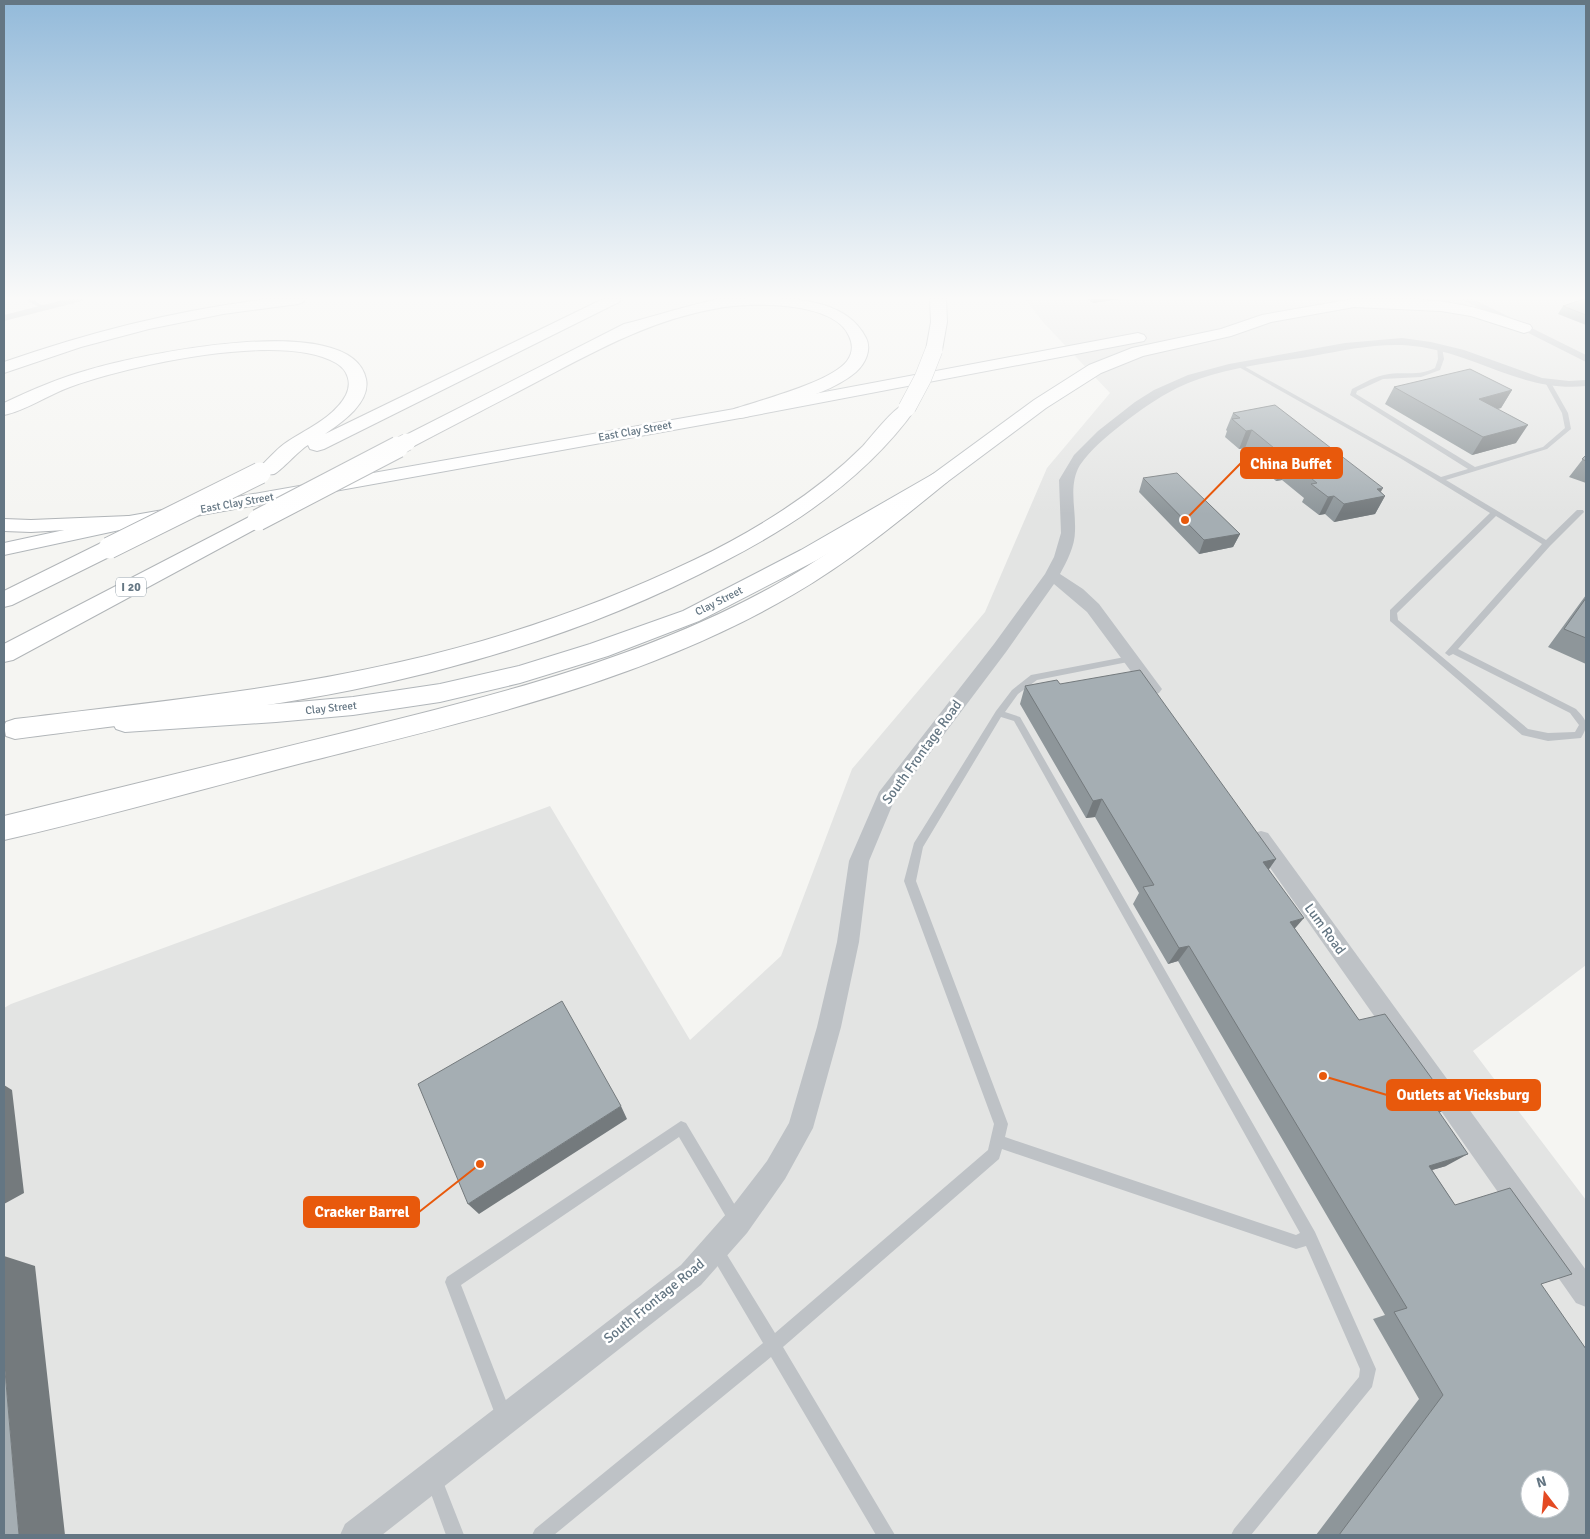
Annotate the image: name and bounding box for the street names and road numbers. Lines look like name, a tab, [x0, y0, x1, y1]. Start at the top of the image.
street label: East Clay Street	[597, 418, 673, 444]
street label: East Clay Street	[199, 490, 275, 516]
road number: I 20	[116, 578, 146, 596]
street label: Clay Street	[693, 583, 745, 618]
street label: South Frontage Road	[879, 697, 965, 807]
street label: Clay Street	[305, 699, 357, 717]
street label: Lum Road	[1301, 900, 1349, 958]
street label: South Frontage Road	[600, 1255, 708, 1347]

